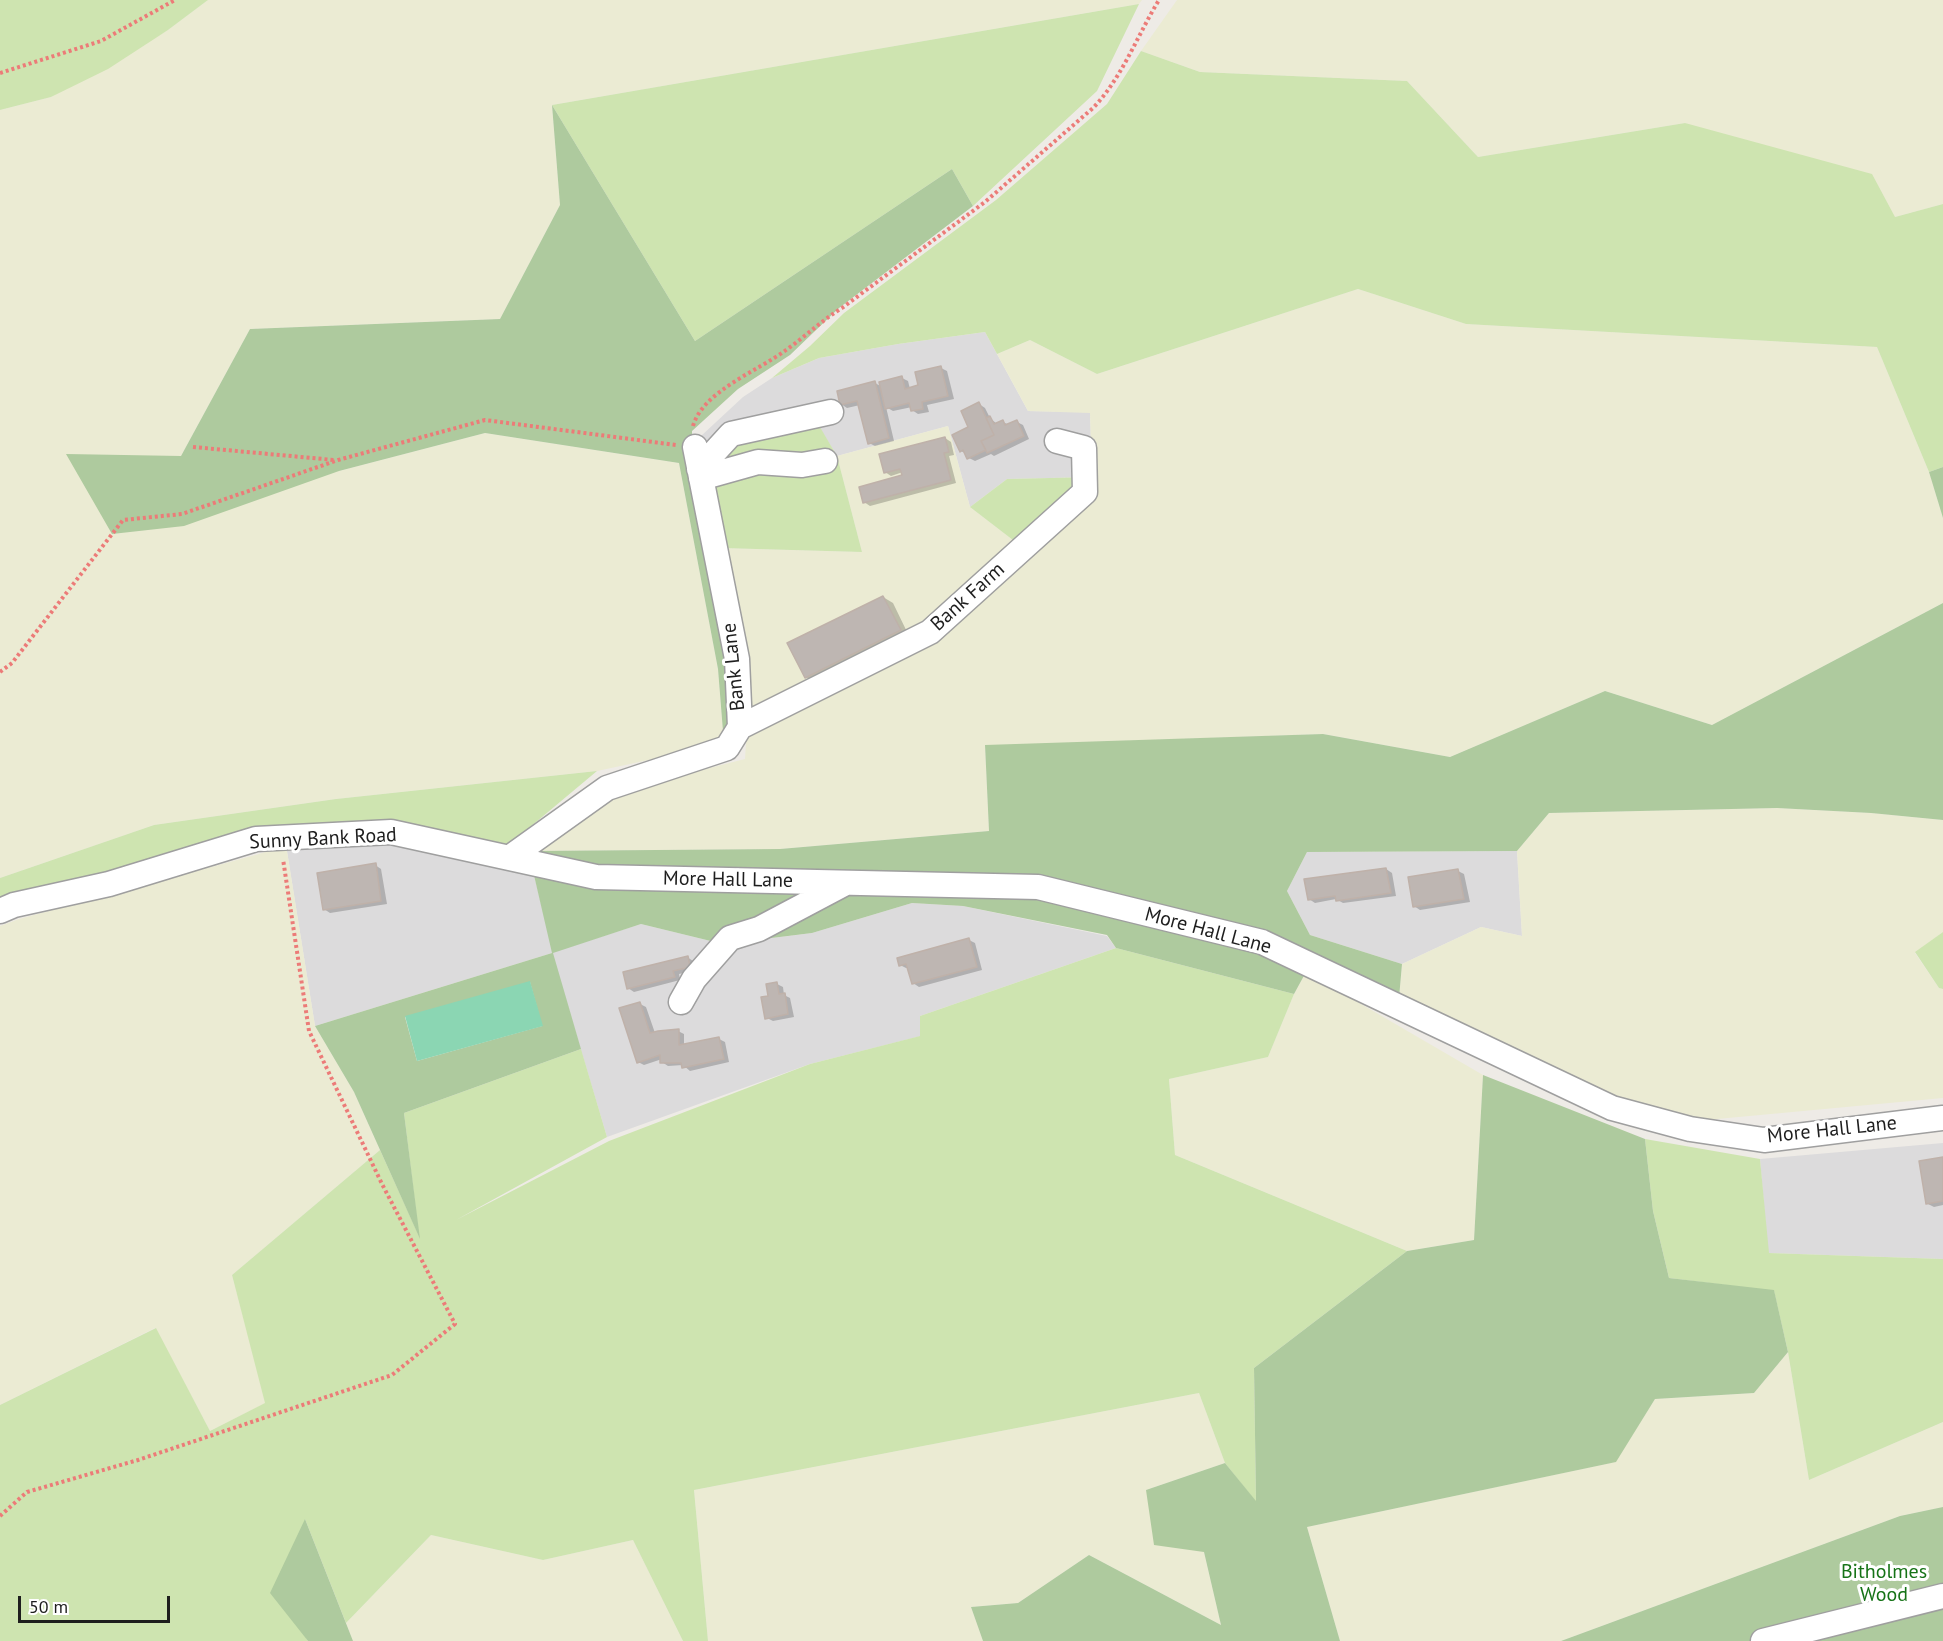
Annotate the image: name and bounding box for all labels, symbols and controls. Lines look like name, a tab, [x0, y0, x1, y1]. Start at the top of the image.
street label: Bank Farm	[926, 558, 1010, 636]
street label: Bank Lane	[717, 622, 751, 712]
street label: Sunny Bank Road	[249, 823, 397, 855]
street label: More Hall Lane	[663, 867, 793, 893]
street label: More Hall Lane	[1142, 903, 1274, 959]
street label: More Hall Lane	[1766, 1111, 1898, 1149]
park label: Bitholmes Wood	[1841, 1560, 1927, 1607]
scale bar	[21, 1584, 172, 1622]
text: 50 m	[29, 1595, 68, 1618]

